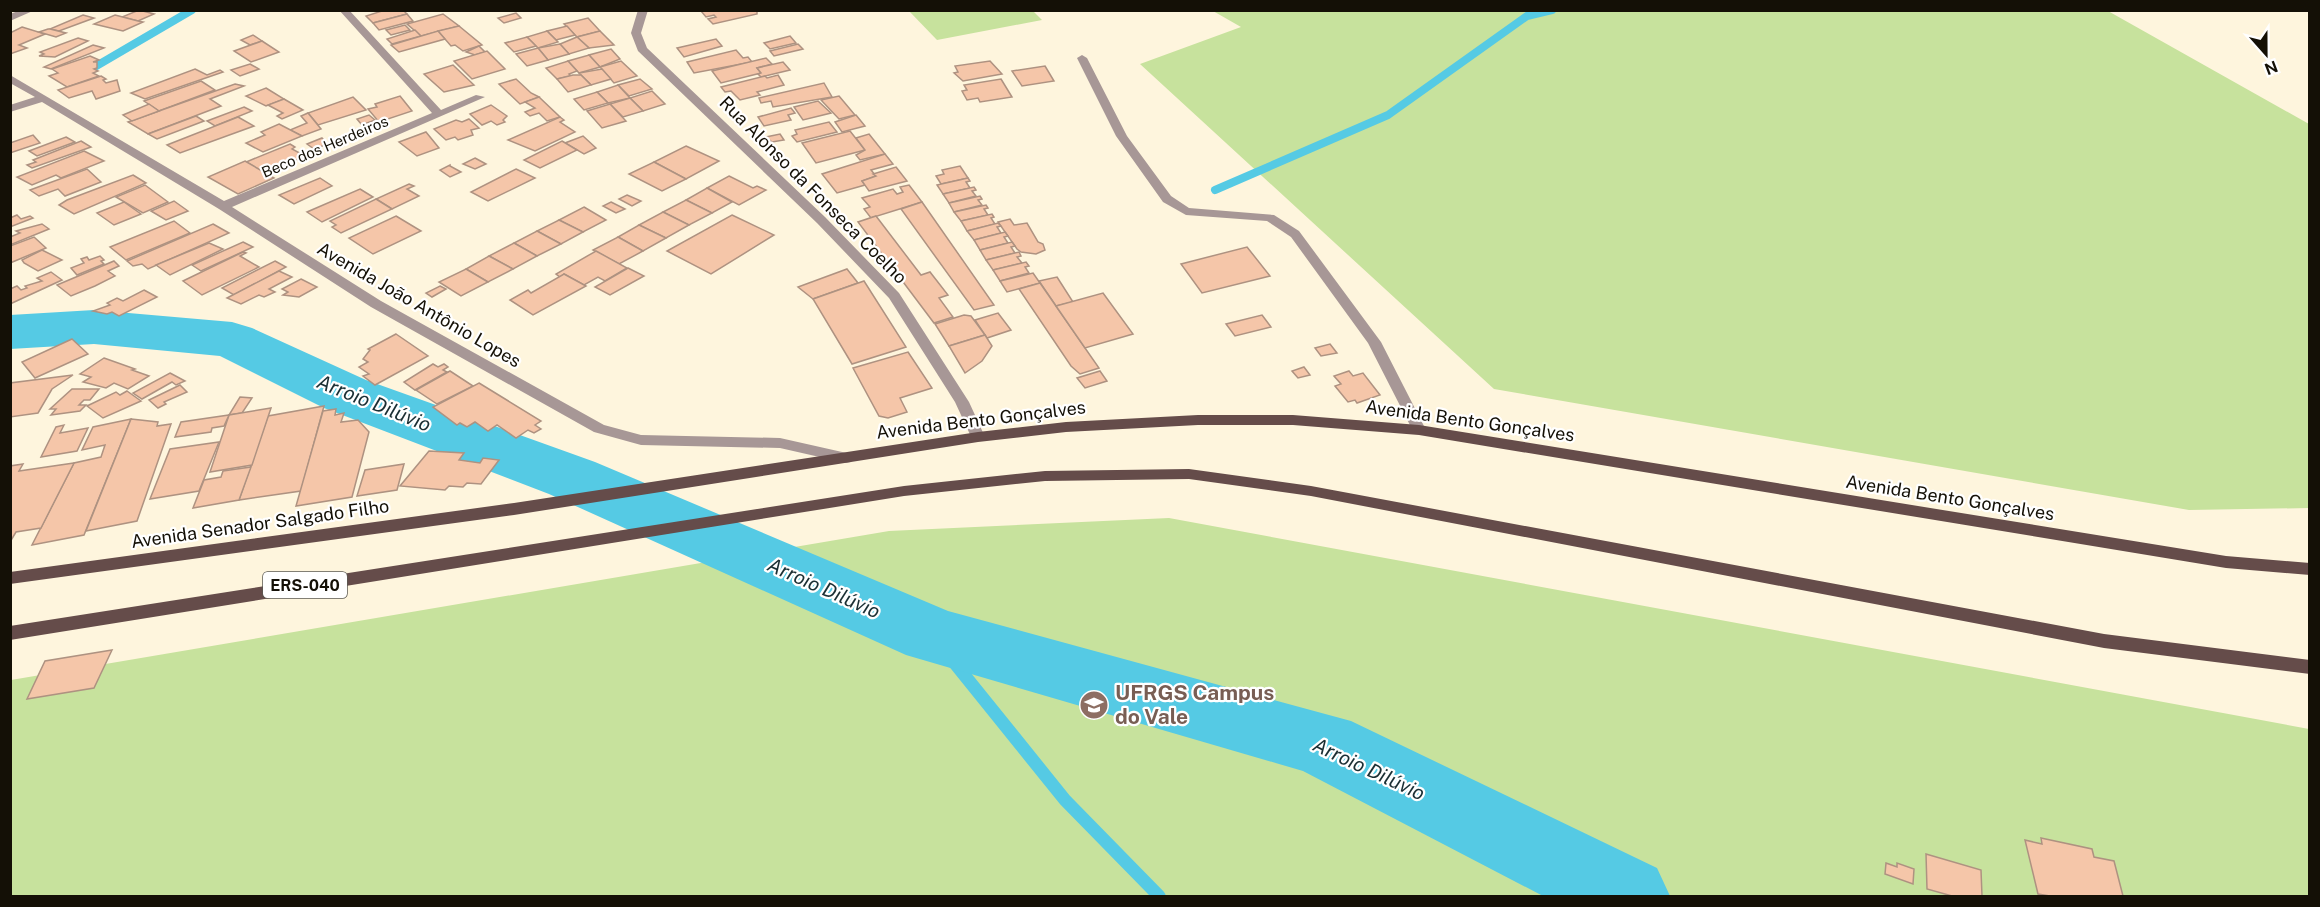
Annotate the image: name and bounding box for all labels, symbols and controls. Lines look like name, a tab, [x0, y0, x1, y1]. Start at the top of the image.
north arrow	[2236, 24, 2296, 84]
text: N	[2262, 56, 2280, 79]
street label: Rua Alonso da Fonseca Coelho	[715, 92, 911, 288]
street label: Beco dos Herdeiros	[259, 112, 391, 181]
street label: Avenida João Antônio Lopes	[314, 238, 525, 371]
water label: Arroio Dilúvio	[314, 369, 435, 437]
street label: Avenida Bento Gonçalves	[1364, 395, 1576, 446]
street label: Avenida Bento Gonçalves	[875, 396, 1087, 443]
street label: Avenida Bento Gonçalves	[1844, 471, 2056, 524]
street label: Avenida Senador Salgado Filho	[130, 495, 390, 552]
water label: Arroio Dilúvio	[764, 553, 884, 624]
road number: ERS-040	[263, 572, 347, 598]
place label: UFRGS Campus do Vale	[1115, 680, 1274, 729]
school or university icon: UFRGS Campus do Vale	[1078, 689, 1110, 721]
water label: Arroio Dilúvio	[1309, 733, 1429, 805]

